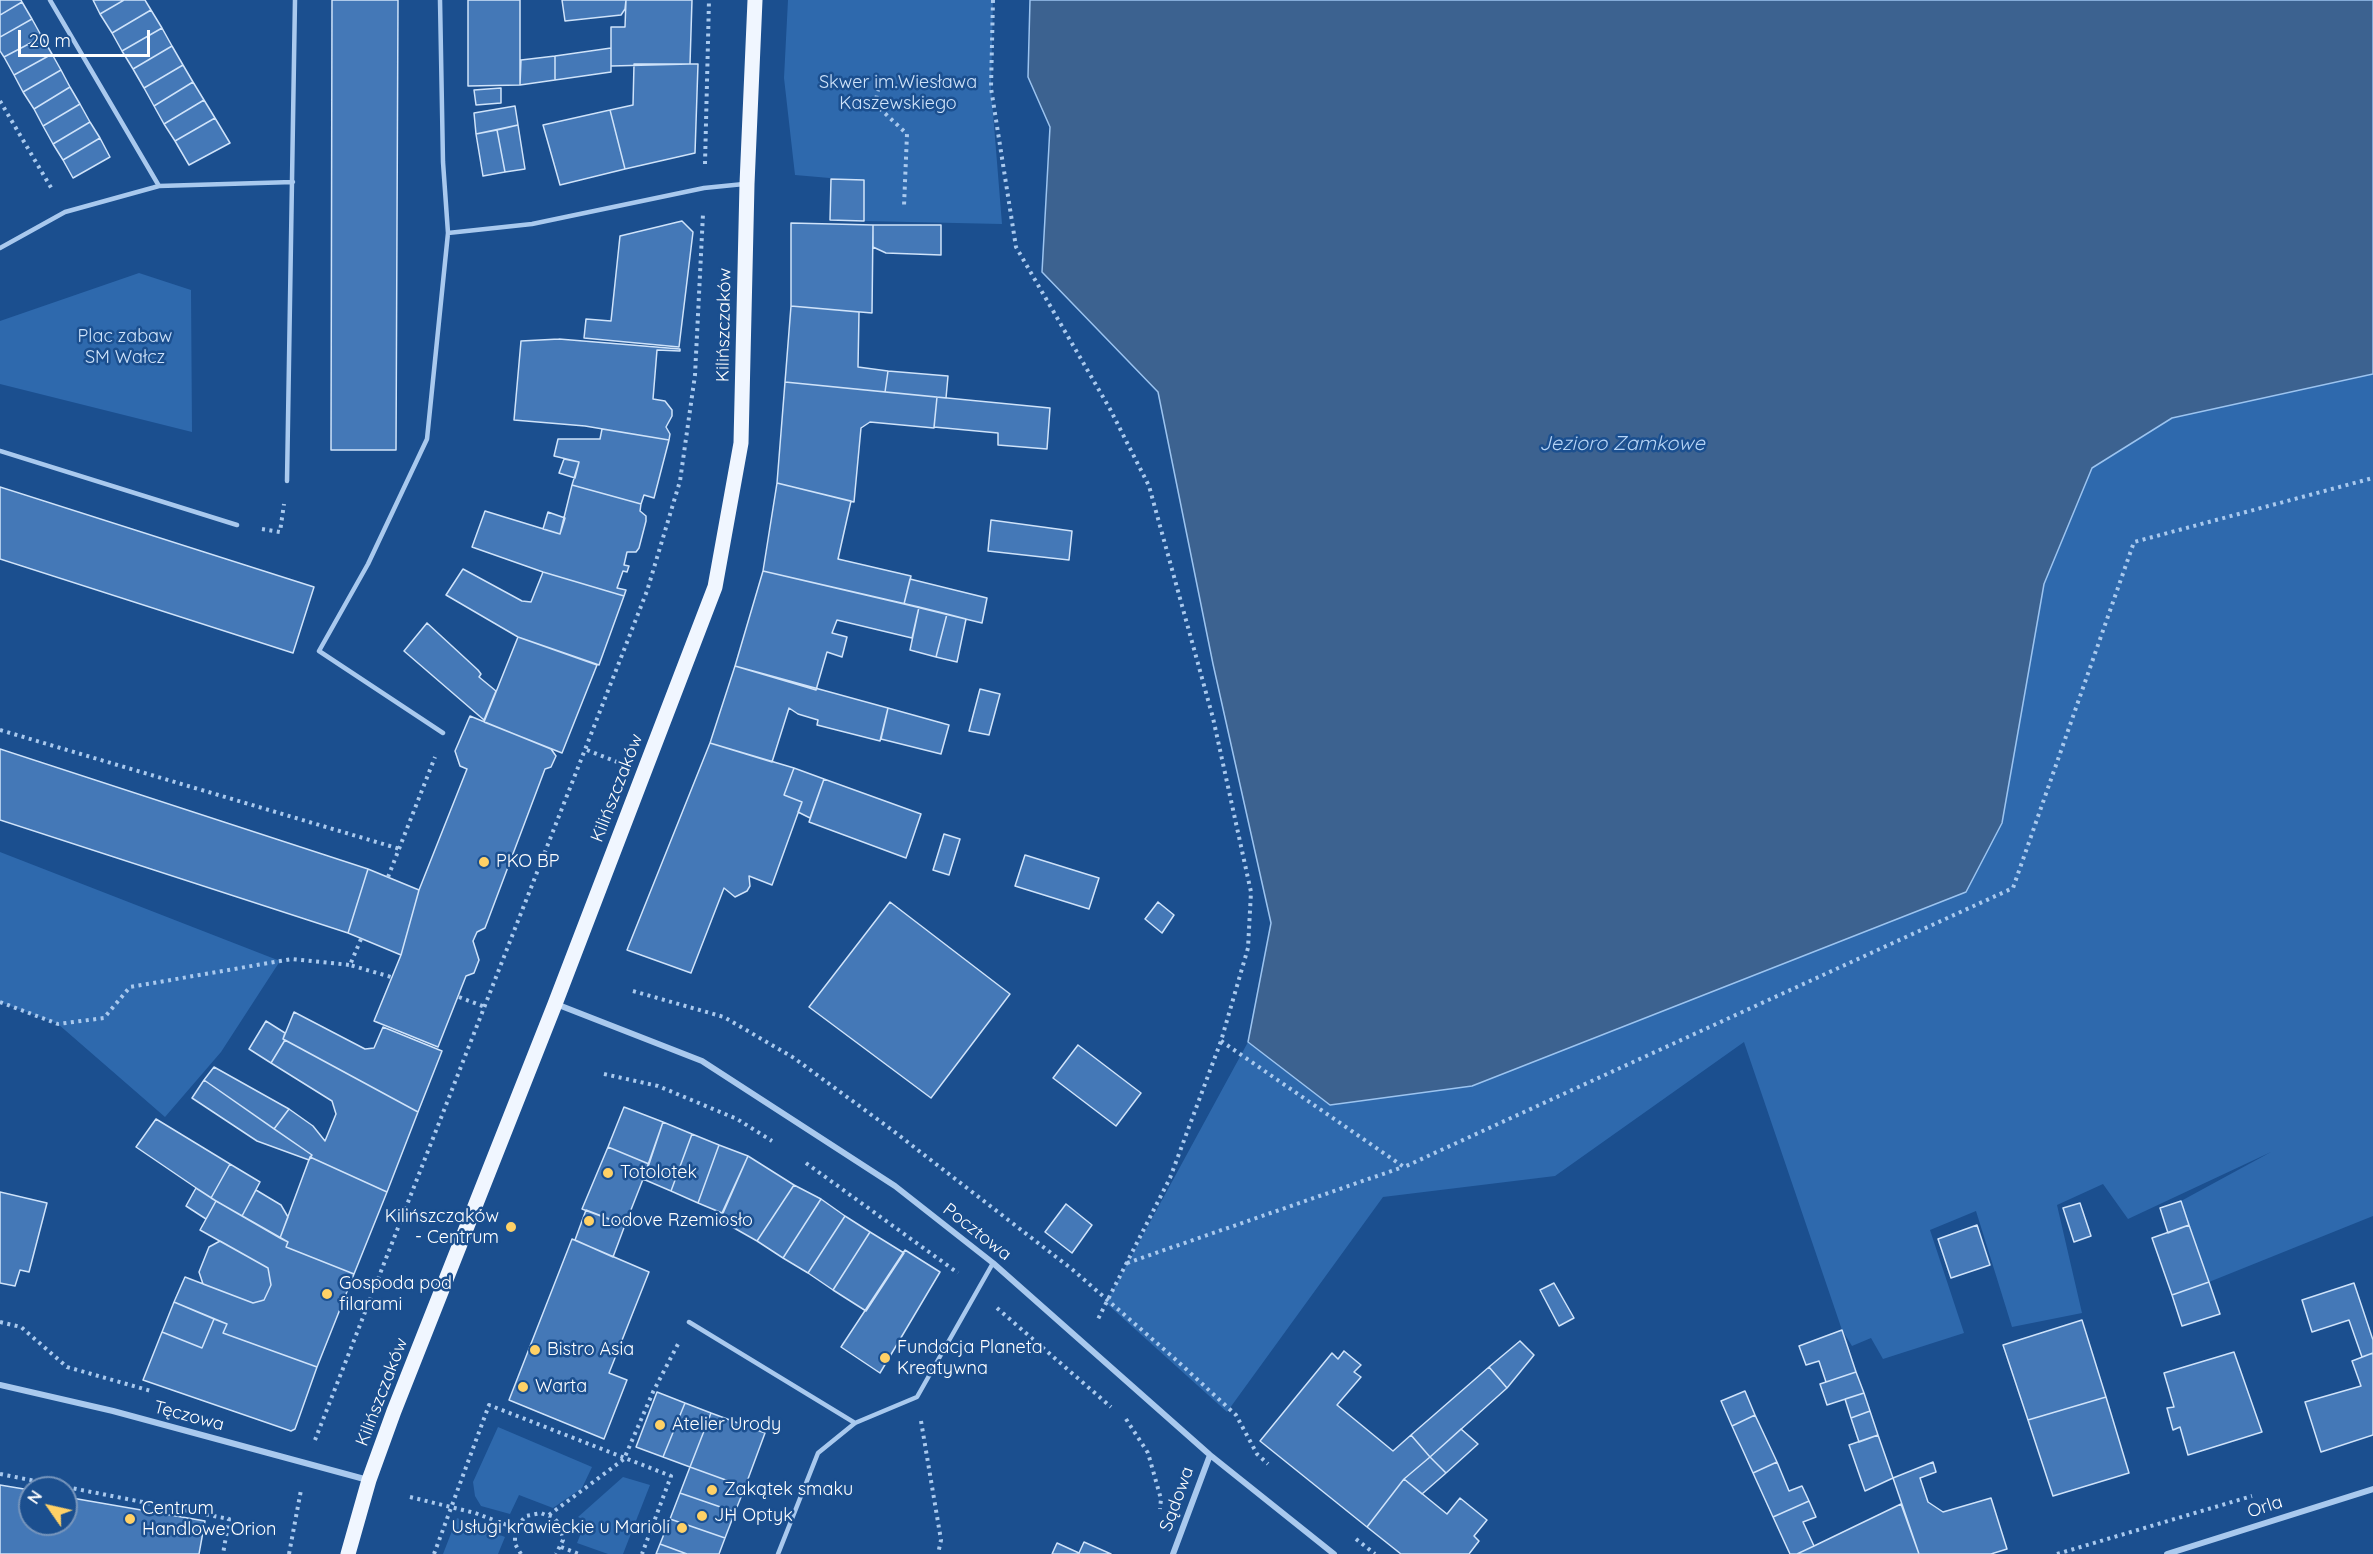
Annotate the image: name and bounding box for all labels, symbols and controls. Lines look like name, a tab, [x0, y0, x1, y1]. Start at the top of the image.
scale bar	[21, 18, 153, 56]
text: 20 m	[29, 29, 71, 52]
park label: Skwer im.Wiesława Kaszewskiego	[819, 72, 977, 115]
street label: Kilińszczaków	[712, 268, 736, 382]
park label: Plac zabaw SM Wałcz	[78, 326, 172, 368]
water label: Jezioro Zamkowe	[1539, 432, 1705, 456]
street label: Kilińszczaków	[586, 731, 648, 845]
place label: PKO BP	[496, 851, 559, 873]
marker: PKO BP	[477, 855, 491, 869]
place label: Totolotek	[620, 1162, 697, 1184]
marker: Totolotek	[601, 1166, 615, 1180]
street label: Pocztowa	[939, 1199, 1015, 1265]
place label: Kilińszczaków - Centrum	[385, 1206, 499, 1248]
place label: Lodove Rzemiosło	[601, 1210, 753, 1232]
marker: Lodove Rzemiosło	[582, 1214, 596, 1228]
marker: Kilińszczaków - Centrum	[504, 1220, 518, 1234]
place label: Gospoda pod filarami	[339, 1273, 452, 1316]
marker: Gospoda pod filarami	[320, 1287, 334, 1301]
street label: Kilińszczaków	[351, 1335, 413, 1449]
place label: Fundacja Planeta Kreatywna	[897, 1337, 1043, 1380]
place label: Bistro Asia	[547, 1339, 634, 1361]
marker: Bistro Asia	[528, 1343, 542, 1357]
marker: Fundacja Planeta Kreatywna	[878, 1351, 892, 1365]
place label: Warta	[535, 1376, 587, 1398]
marker: Warta	[516, 1380, 530, 1394]
street label: Tęczowa	[151, 1396, 227, 1436]
place label: Atelier Urody	[672, 1414, 781, 1436]
marker: Atelier Urody	[653, 1418, 667, 1432]
street label: Sądowa	[1155, 1464, 1199, 1534]
north arrow	[18, 1476, 78, 1536]
place label: Zakątek smaku	[724, 1479, 853, 1501]
marker: Zakątek smaku	[705, 1483, 719, 1497]
text: N	[23, 1487, 46, 1508]
street label: Orla	[2245, 1491, 2285, 1523]
place label: Centrum Handlowe Orion	[142, 1498, 276, 1540]
place label: JH Optyk	[714, 1505, 793, 1527]
marker: JH Optyk	[695, 1509, 709, 1523]
marker: Centrum Handlowe Orion	[123, 1512, 137, 1526]
place label: Usługi krawieckie u Marioli	[451, 1517, 670, 1539]
marker: Usługi krawieckie u Marioli	[675, 1521, 689, 1535]

